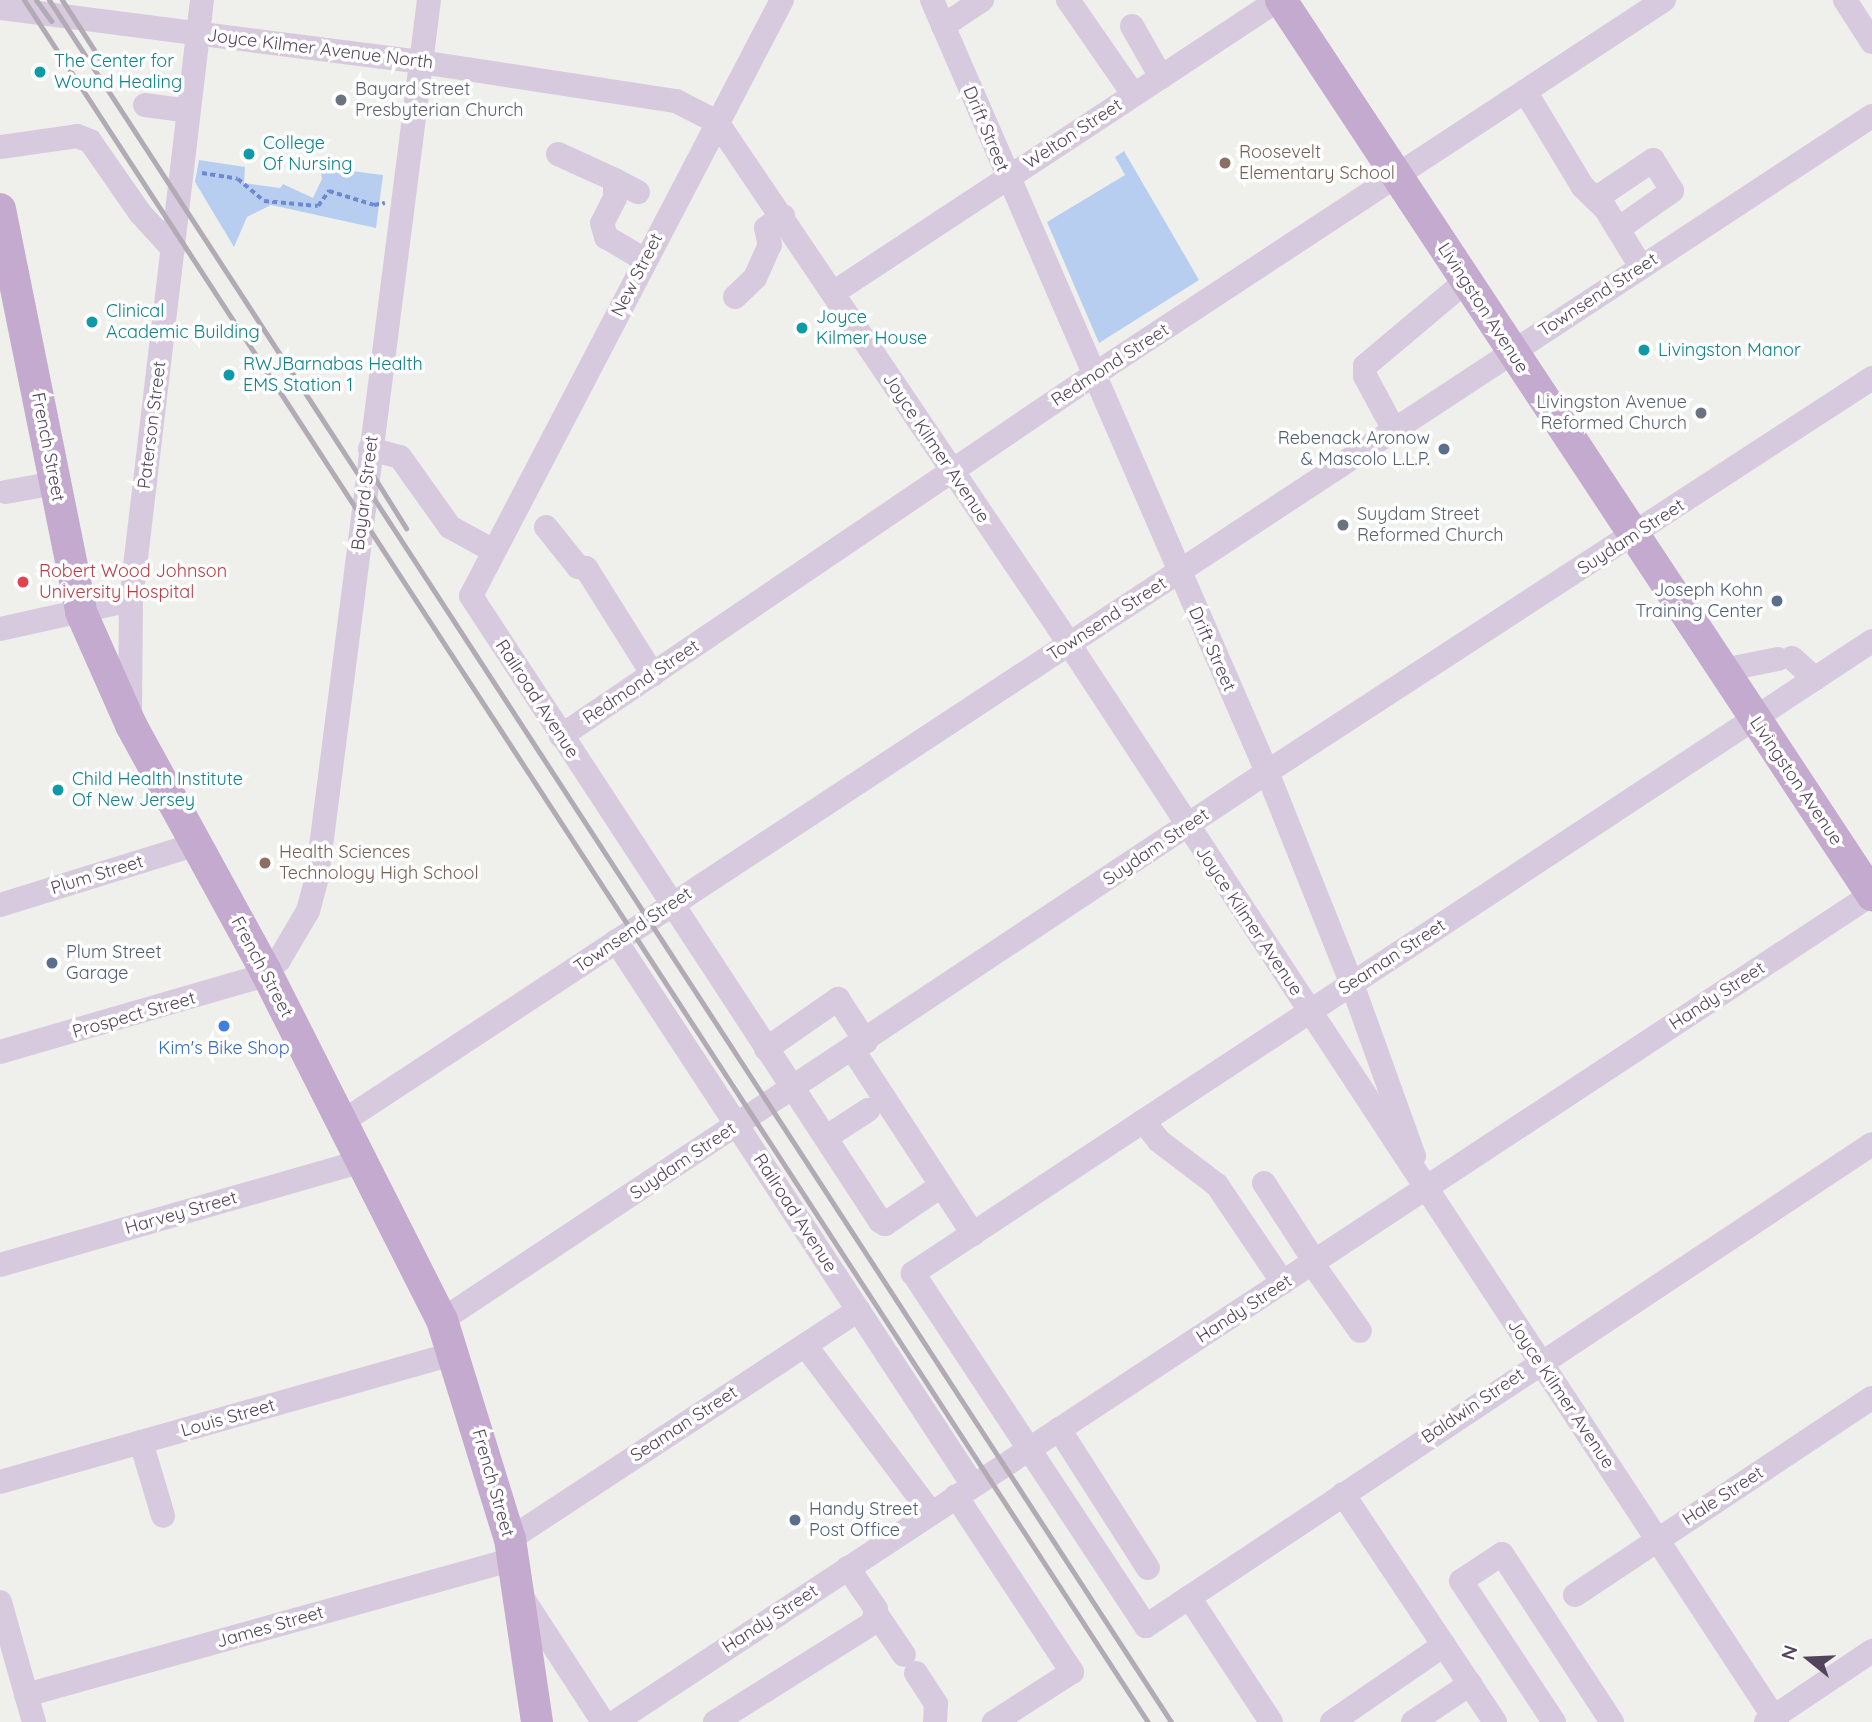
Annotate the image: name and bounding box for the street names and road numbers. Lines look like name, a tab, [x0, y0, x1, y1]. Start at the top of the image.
street label: Joyce Kilmer Avenue North	[206, 24, 434, 74]
street label: Drift Street	[958, 83, 1014, 175]
street label: Welton Street	[1020, 94, 1126, 174]
street label: New Street	[607, 230, 667, 320]
street label: Livingston Avenue	[1433, 239, 1533, 377]
street label: Townsend Street	[1534, 248, 1662, 342]
street label: Redmond Street	[1047, 319, 1173, 411]
street label: Paterson Street	[133, 360, 171, 490]
street label: Joyce Kilmer Avenue	[878, 369, 994, 527]
street label: French Street	[27, 391, 69, 503]
street label: Bayard Street	[347, 434, 383, 552]
street label: Suydam Street	[1574, 494, 1688, 580]
street label: Townsend Street	[1043, 572, 1171, 666]
street label: Drift Street	[1184, 603, 1240, 695]
street label: Redmond Street	[579, 635, 703, 729]
street label: Railroad Avenue	[491, 636, 583, 762]
street label: Livingston Avenue	[1745, 713, 1847, 849]
street label: Suydam Street	[1099, 804, 1213, 890]
street label: Joyce Kilmer Avenue	[1191, 842, 1307, 1000]
street label: Plum Street	[48, 851, 146, 899]
street label: Townsend Street	[570, 883, 696, 977]
street label: French Street	[226, 913, 298, 1021]
street label: Seaman Street	[1334, 914, 1450, 1000]
street label: Handy Street	[1665, 957, 1769, 1035]
street label: Prospect Street	[70, 987, 198, 1043]
street label: Suydam Street	[626, 1118, 740, 1204]
street label: Railroad Avenue	[749, 1150, 841, 1276]
street label: Harvey Street	[122, 1187, 240, 1239]
street label: Handy Street	[1192, 1270, 1296, 1348]
street label: Joyce Kilmer Avenue	[1503, 1315, 1619, 1473]
street label: Baldwin Street	[1417, 1364, 1529, 1448]
street label: Seaman Street	[626, 1381, 742, 1467]
street label: Louis Street	[178, 1394, 278, 1442]
street label: French Street	[467, 1427, 519, 1539]
street label: Hale Street	[1678, 1462, 1768, 1530]
street label: Handy Street	[718, 1580, 822, 1658]
street label: James Street	[214, 1601, 326, 1653]

